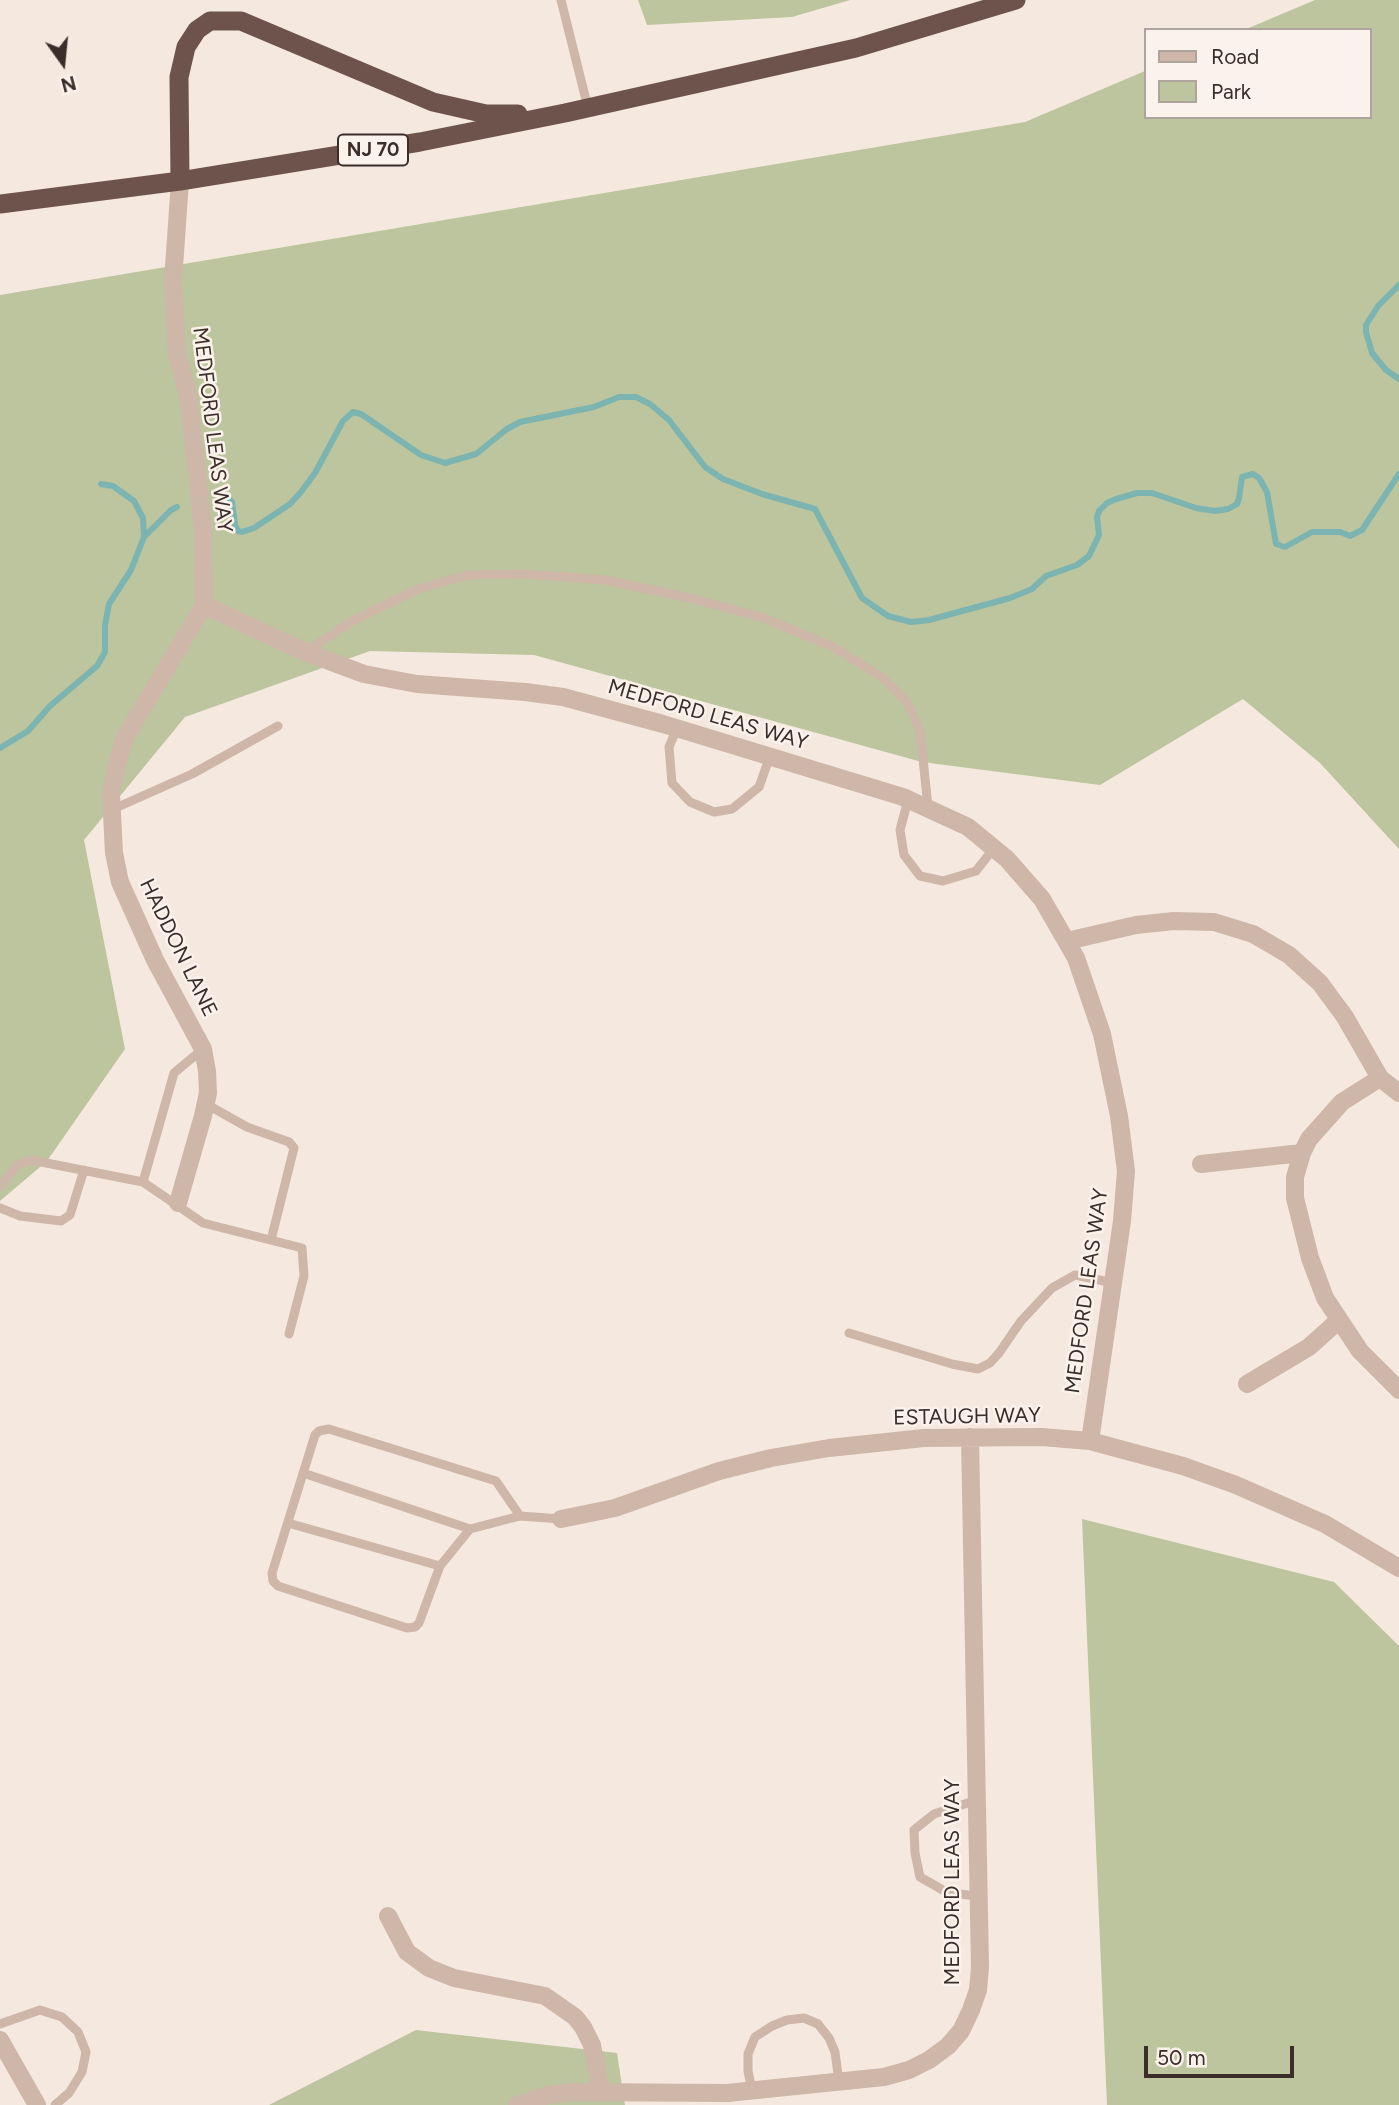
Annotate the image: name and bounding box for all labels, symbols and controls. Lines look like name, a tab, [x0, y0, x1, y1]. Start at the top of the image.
north arrow	[28, 28, 98, 98]
legend	[1144, 28, 1371, 119]
text: Road	[1211, 44, 1259, 69]
text: N	[58, 71, 79, 97]
text: Park	[1211, 79, 1251, 104]
road number: NJ 70	[338, 134, 408, 166]
street label: MEDFORD LEAS WAY	[187, 326, 237, 534]
street label: MEDFORD LEAS WAY	[605, 674, 811, 756]
street label: HADDON LANE	[134, 875, 222, 1021]
street label: MEDFORD LEAS WAY	[1060, 1187, 1114, 1395]
street label: ESTAUGH WAY	[893, 1403, 1041, 1431]
street label: MEDFORD LEAS WAY	[940, 1779, 966, 1985]
scale bar	[1147, 2032, 1298, 2076]
text: 50 m	[1157, 2045, 1206, 2070]

